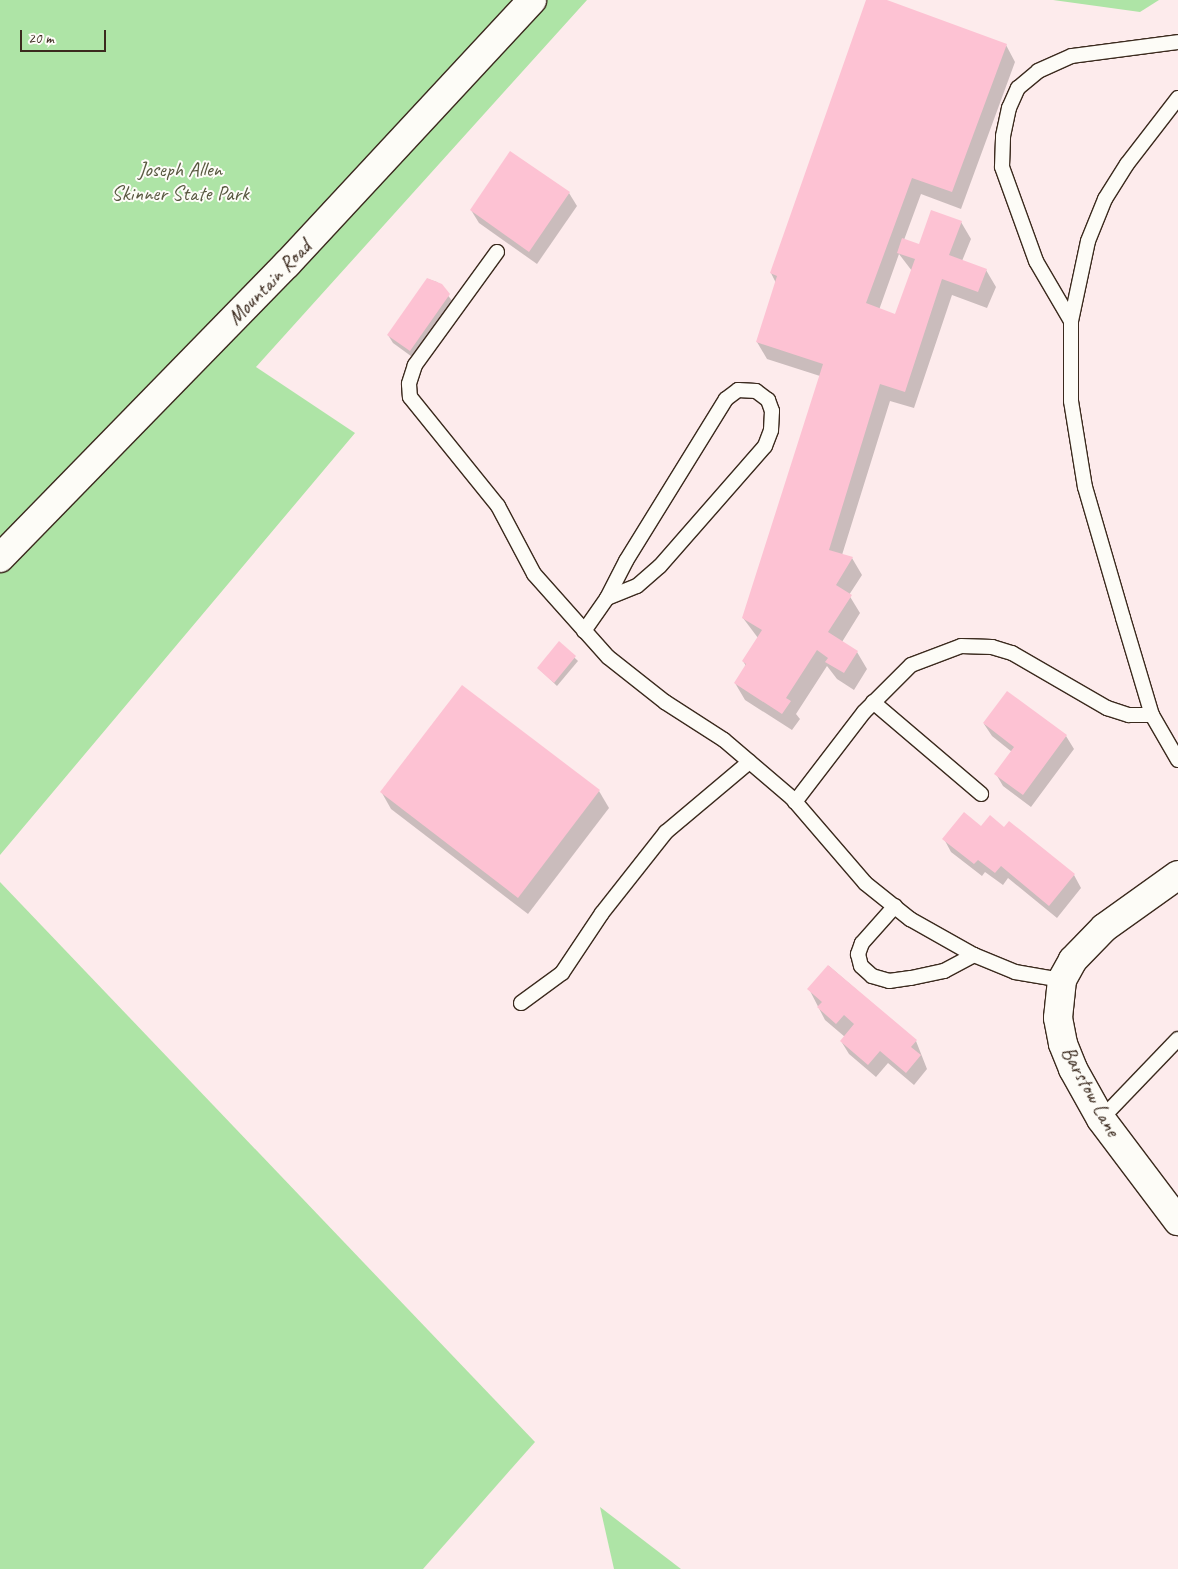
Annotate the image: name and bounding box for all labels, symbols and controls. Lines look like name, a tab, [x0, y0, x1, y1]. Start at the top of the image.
scale bar	[22, 20, 109, 52]
text: 20 m	[28, 29, 54, 48]
park label: Joseph Allen Skinner State Park	[110, 156, 250, 206]
street label: Mountain Road	[222, 234, 316, 330]
street label: Barstow Lane	[1056, 1041, 1126, 1141]

